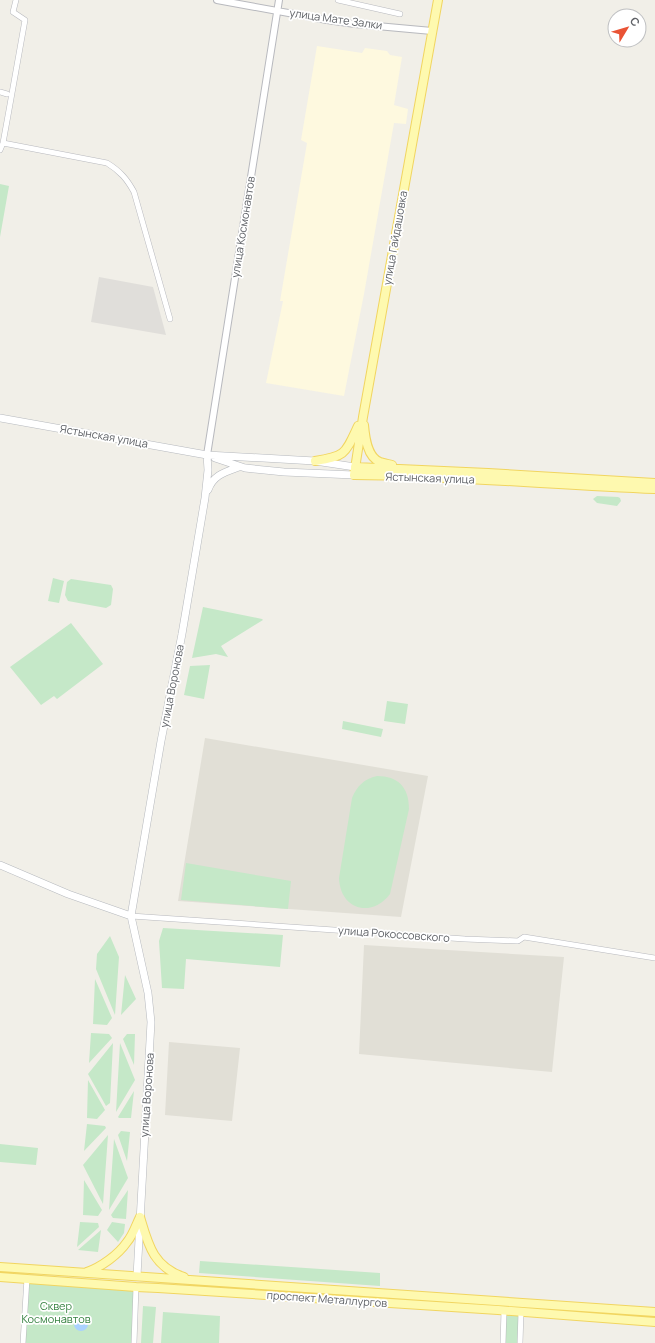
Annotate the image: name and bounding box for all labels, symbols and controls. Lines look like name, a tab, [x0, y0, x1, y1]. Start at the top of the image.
street label: улица Мате Залки	[289, 5, 383, 32]
north arrow	[607, 8, 647, 48]
text: С	[627, 14, 644, 29]
street label: улица Космонавтов	[227, 175, 258, 279]
street label: улица Гайдашовка	[379, 189, 410, 286]
street label: Ястынская улица	[59, 420, 149, 451]
street label: Ястынская улица	[385, 468, 475, 487]
street label: улица Воронова	[156, 643, 187, 729]
street label: улица Рокоссовского	[338, 922, 451, 945]
street label: улица Воронова	[136, 1052, 157, 1138]
street label: проспект Металлургов	[266, 1287, 388, 1310]
park label: Сквер Космонавтов	[21, 1298, 91, 1326]

